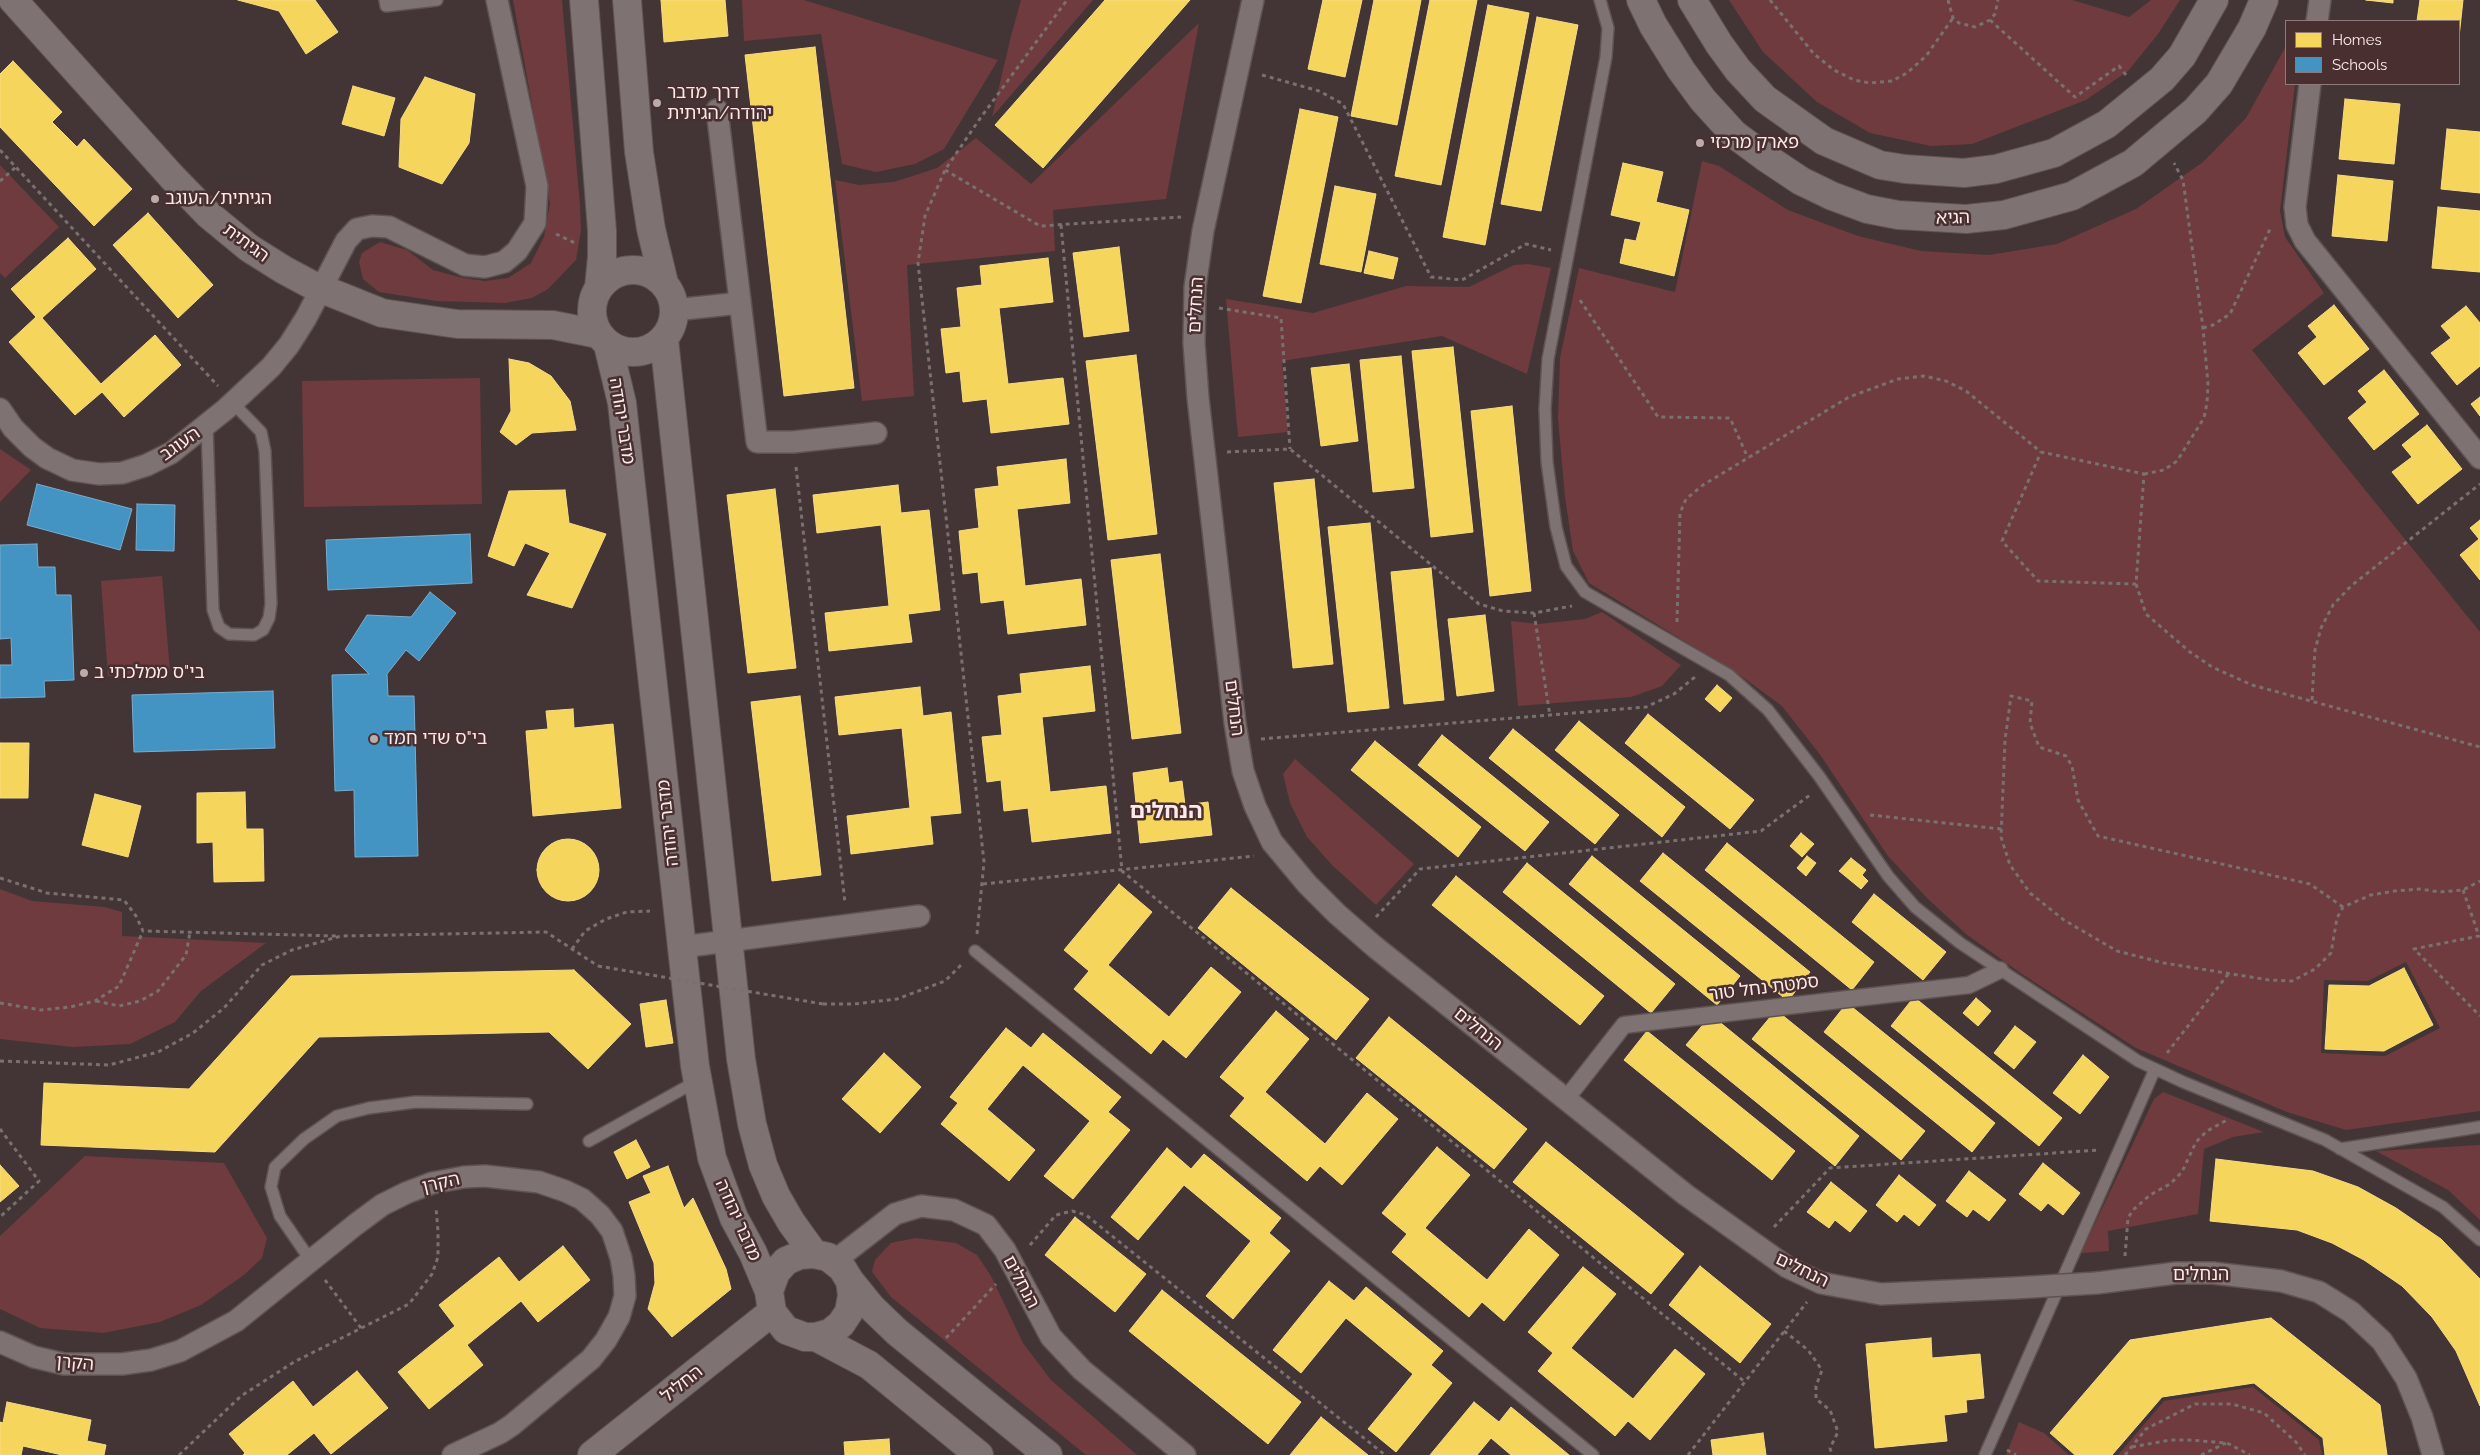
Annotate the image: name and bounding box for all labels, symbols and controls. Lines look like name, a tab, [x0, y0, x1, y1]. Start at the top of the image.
legend	[2285, 20, 2460, 85]
text: Homes	[2332, 31, 2382, 49]
text: Schools	[2332, 56, 2387, 74]
place label: דרך מדבר יהודה/הגיתית	[667, 82, 772, 125]
marker: דרך מדבר יהודה/הגיתית	[651, 97, 663, 109]
place label: פארק מרכזי	[1710, 132, 1799, 154]
marker: פארק מרכזי	[1694, 137, 1706, 149]
place label: הגיתית/העוגב	[165, 188, 272, 210]
marker: הגיתית/העוגב	[149, 193, 161, 205]
street label: הגיא	[1936, 207, 1970, 229]
street label: הגיתית	[219, 219, 273, 267]
street label: הנחלים	[1184, 276, 1208, 334]
street label: מדבר יהודה	[605, 376, 639, 466]
street label: העוגב	[156, 422, 204, 466]
place label: בי"ס ממלכתי ב	[94, 662, 205, 684]
marker: בי"ס ממלכתי ב	[78, 667, 90, 679]
street label: הנחלים	[1220, 679, 1248, 737]
place label: בי"ס שדי חמד	[384, 728, 487, 750]
marker: בי"ס שדי חמד	[368, 733, 380, 745]
street label: מדבר יהודה	[653, 779, 683, 867]
district label: הנחלים	[1130, 798, 1202, 824]
street label: סמטת נחל טור	[1708, 971, 1820, 1005]
street label: הנחלים	[1449, 1003, 1507, 1055]
street label: הקרן	[420, 1168, 462, 1198]
street label: מדבר יהודה	[710, 1176, 766, 1264]
street label: הנחלים	[1772, 1248, 1832, 1292]
street label: הנחלים	[998, 1252, 1044, 1312]
street label: הנחלים	[2173, 1264, 2229, 1286]
street label: הקרן	[55, 1351, 95, 1375]
street label: החליל	[657, 1361, 707, 1407]

